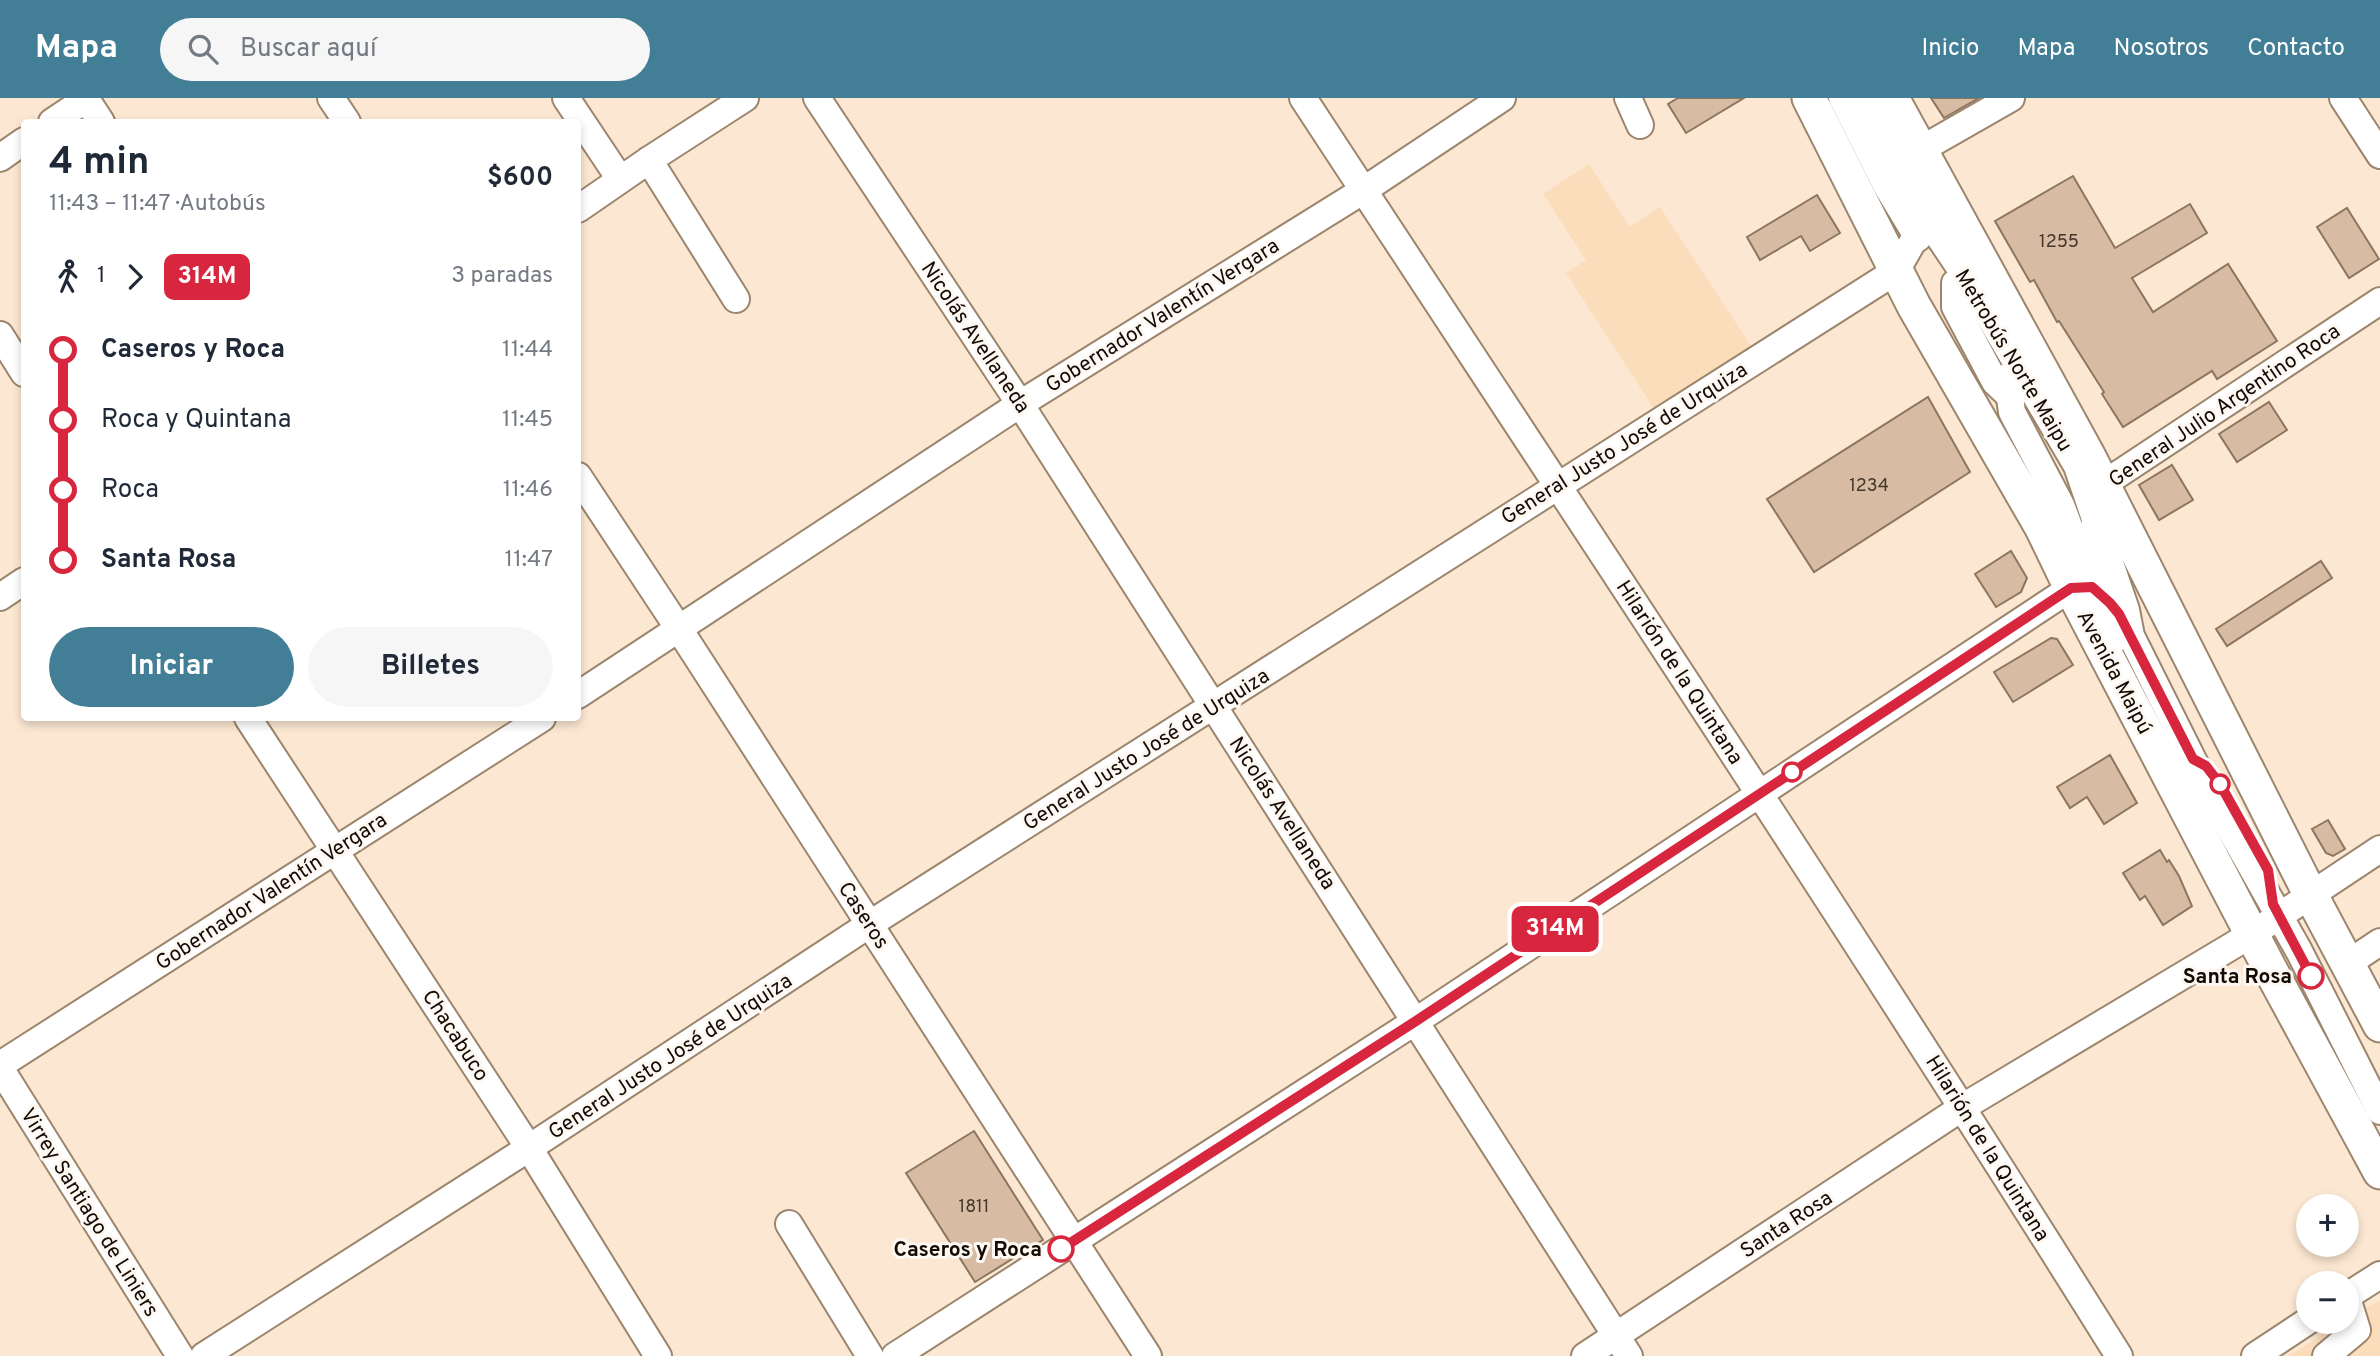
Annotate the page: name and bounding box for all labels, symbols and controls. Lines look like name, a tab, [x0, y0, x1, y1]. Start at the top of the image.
search box	[160, 18, 650, 81]
text: Mapa	[35, 28, 118, 70]
icon: search	[184, 30, 222, 68]
text: Buscar aquí	[240, 33, 377, 66]
text: Inicio	[1922, 34, 1979, 64]
text: Mapa	[2017, 34, 2076, 64]
text: Nosotros	[2114, 34, 2209, 64]
text: Contacto	[2247, 34, 2345, 64]
text: 4 min	[49, 139, 149, 188]
text: $600	[487, 162, 553, 195]
text: 11:43 – 11:47 · Autobús	[49, 190, 266, 219]
house number: 1255	[2039, 231, 2079, 254]
street label: Gobernador Valentín Vergara	[1041, 233, 1285, 399]
street label: Nicolás Avellaneda	[914, 257, 1035, 419]
icon: walk	[49, 258, 87, 296]
icon: forward	[116, 258, 154, 296]
text: 1	[97, 262, 106, 291]
text: 314M	[178, 262, 236, 292]
text: 3 paradas	[451, 262, 553, 291]
street label: Metrobús Norte Maipu	[1948, 265, 2078, 457]
street label: General Julio Argentino Roca	[2104, 318, 2346, 494]
text: Caseros y Roca	[101, 334, 285, 367]
text: 11:44	[502, 336, 553, 365]
street label: General Justo José de Urquiza	[1496, 357, 1753, 531]
text: Roca y Quintana	[101, 404, 291, 437]
text: 11:45	[502, 406, 553, 435]
text: Roca	[101, 474, 159, 507]
house number: 1234	[1849, 475, 1889, 498]
text: 11:46	[503, 476, 553, 505]
text: Santa Rosa	[101, 544, 236, 577]
text: 11:47	[505, 546, 553, 575]
street label: Hilarión de la Quintana	[1609, 576, 1748, 770]
street label: Avenida Maipú	[2070, 606, 2158, 739]
button: Iniciar	[49, 627, 294, 707]
button: Billetes	[308, 627, 553, 707]
street label: General Justo José de Urquiza	[1018, 663, 1275, 837]
street label: Nicolás Avellaneda	[1222, 732, 1341, 895]
unlabelled marker	[1782, 762, 1802, 782]
unlabelled marker	[2210, 774, 2230, 794]
street label: Gobernador Valentín Vergara	[151, 807, 393, 977]
street label: Caseros	[831, 877, 894, 955]
line badge: 314M	[1506, 906, 1604, 952]
text: 314M	[1526, 914, 1584, 944]
marker: Santa Rosa	[2298, 963, 2324, 989]
place label: Santa Rosa	[2183, 964, 2292, 991]
street label: General Justo José de Urquiza	[544, 968, 798, 1146]
street label: Chacabuco	[415, 985, 494, 1087]
street label: Hilarión de la Quintana	[1919, 1051, 2055, 1247]
street label: Virrey Santiago de Liniers	[13, 1103, 164, 1322]
street label: Santa Rosa	[1736, 1185, 1838, 1265]
map controls	[2296, 1194, 2359, 1334]
button: +	[2296, 1194, 2359, 1257]
house number: 1811	[958, 1196, 990, 1219]
marker: Caseros y Roca	[1048, 1236, 1074, 1262]
place label: Caseros y Roca	[893, 1237, 1042, 1264]
button: −	[2296, 1271, 2359, 1334]

